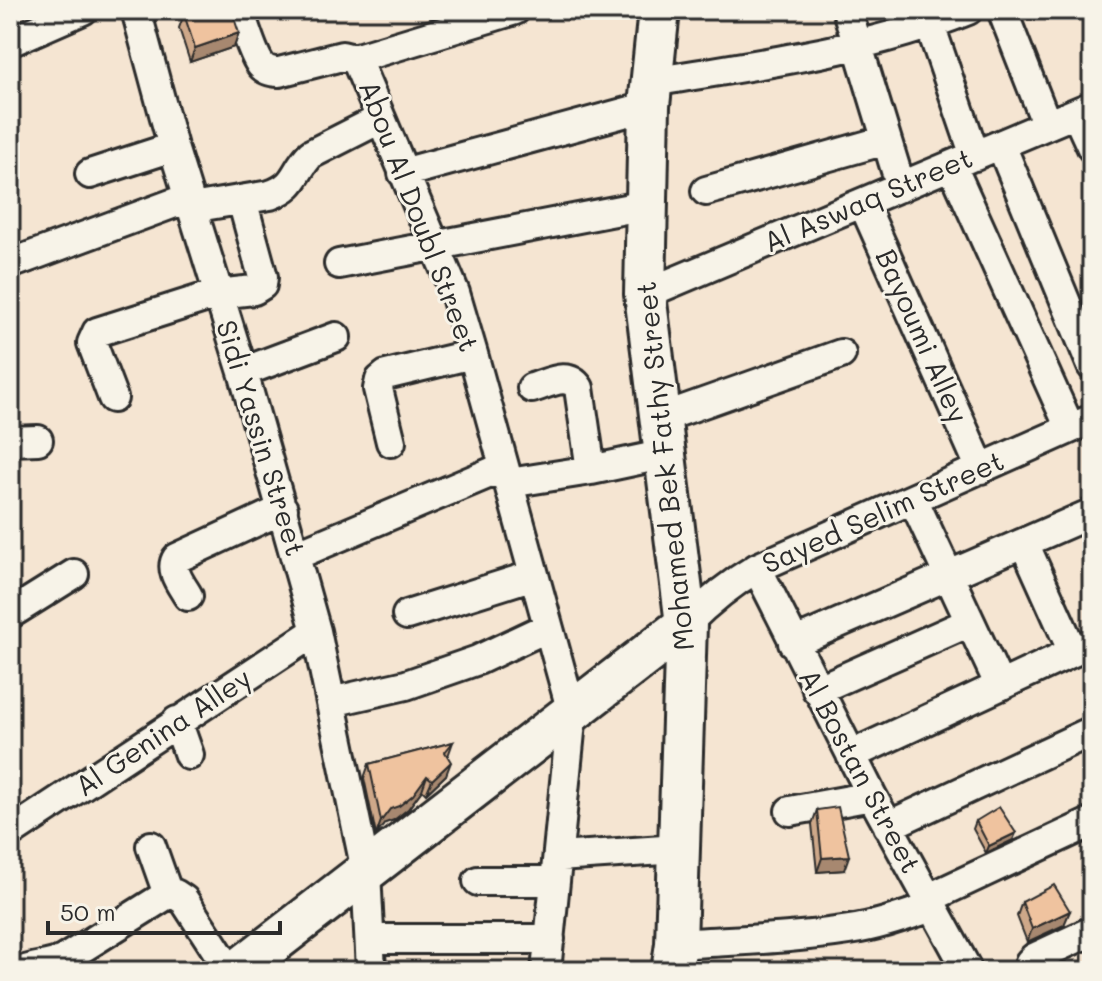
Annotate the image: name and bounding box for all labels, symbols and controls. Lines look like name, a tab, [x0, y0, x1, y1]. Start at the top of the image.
street label: Abou Al Doubl Street	[352, 75, 488, 356]
street label: Al Aswaq Street	[758, 139, 978, 259]
street label: Bayoumi Alley	[869, 243, 977, 428]
street label: Mohamed Bek Fathy Street	[627, 280, 701, 652]
street label: Sidi Yassin Street	[209, 315, 315, 560]
street label: Sayed Selim Street	[756, 442, 1009, 581]
street label: Al Genina Alley	[67, 659, 257, 803]
street label: Al Bostan Street	[792, 662, 930, 879]
scale bar	[48, 885, 280, 935]
text: 50 m	[60, 896, 116, 927]

